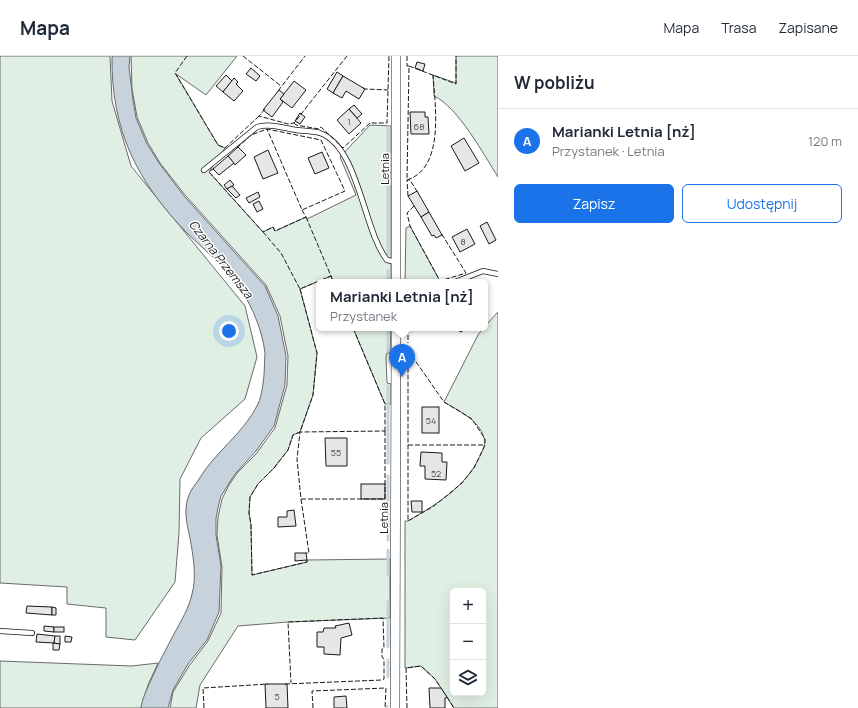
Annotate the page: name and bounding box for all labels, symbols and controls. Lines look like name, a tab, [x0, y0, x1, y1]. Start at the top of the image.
text: Mapa	[20, 15, 70, 41]
text: Mapa	[664, 18, 699, 37]
text: Trasa	[721, 18, 756, 37]
text: Zapisane	[778, 18, 838, 37]
text: W pobliżu	[514, 71, 595, 94]
house number: 1	[347, 115, 351, 128]
house number: 68	[414, 120, 424, 133]
text: Marianki Letnia [nż]	[552, 121, 696, 142]
text: A	[523, 132, 531, 150]
text: 120 m	[808, 132, 842, 150]
text: Przystanek · Letnia	[552, 142, 665, 160]
street label: Letnia	[377, 153, 392, 185]
button: Zapisz	[514, 184, 674, 223]
button: Udostępnij	[682, 184, 842, 223]
water label: Czarna Przemsza	[185, 216, 258, 303]
house number: 8	[460, 235, 466, 248]
popup	[316, 279, 488, 331]
text: Marianki Letnia [nż]	[330, 286, 474, 307]
text: Przystanek	[330, 307, 397, 325]
your location	[219, 321, 239, 341]
pin: A	[389, 344, 415, 377]
house number: 54	[426, 414, 436, 427]
house number: 55	[331, 446, 341, 459]
house number: 52	[431, 467, 441, 480]
street label: Letnia	[376, 502, 391, 534]
map controls	[450, 588, 486, 696]
button: +	[450, 588, 486, 624]
button: −	[450, 624, 486, 660]
button: layers	[450, 660, 486, 696]
house number: 5	[274, 690, 280, 703]

